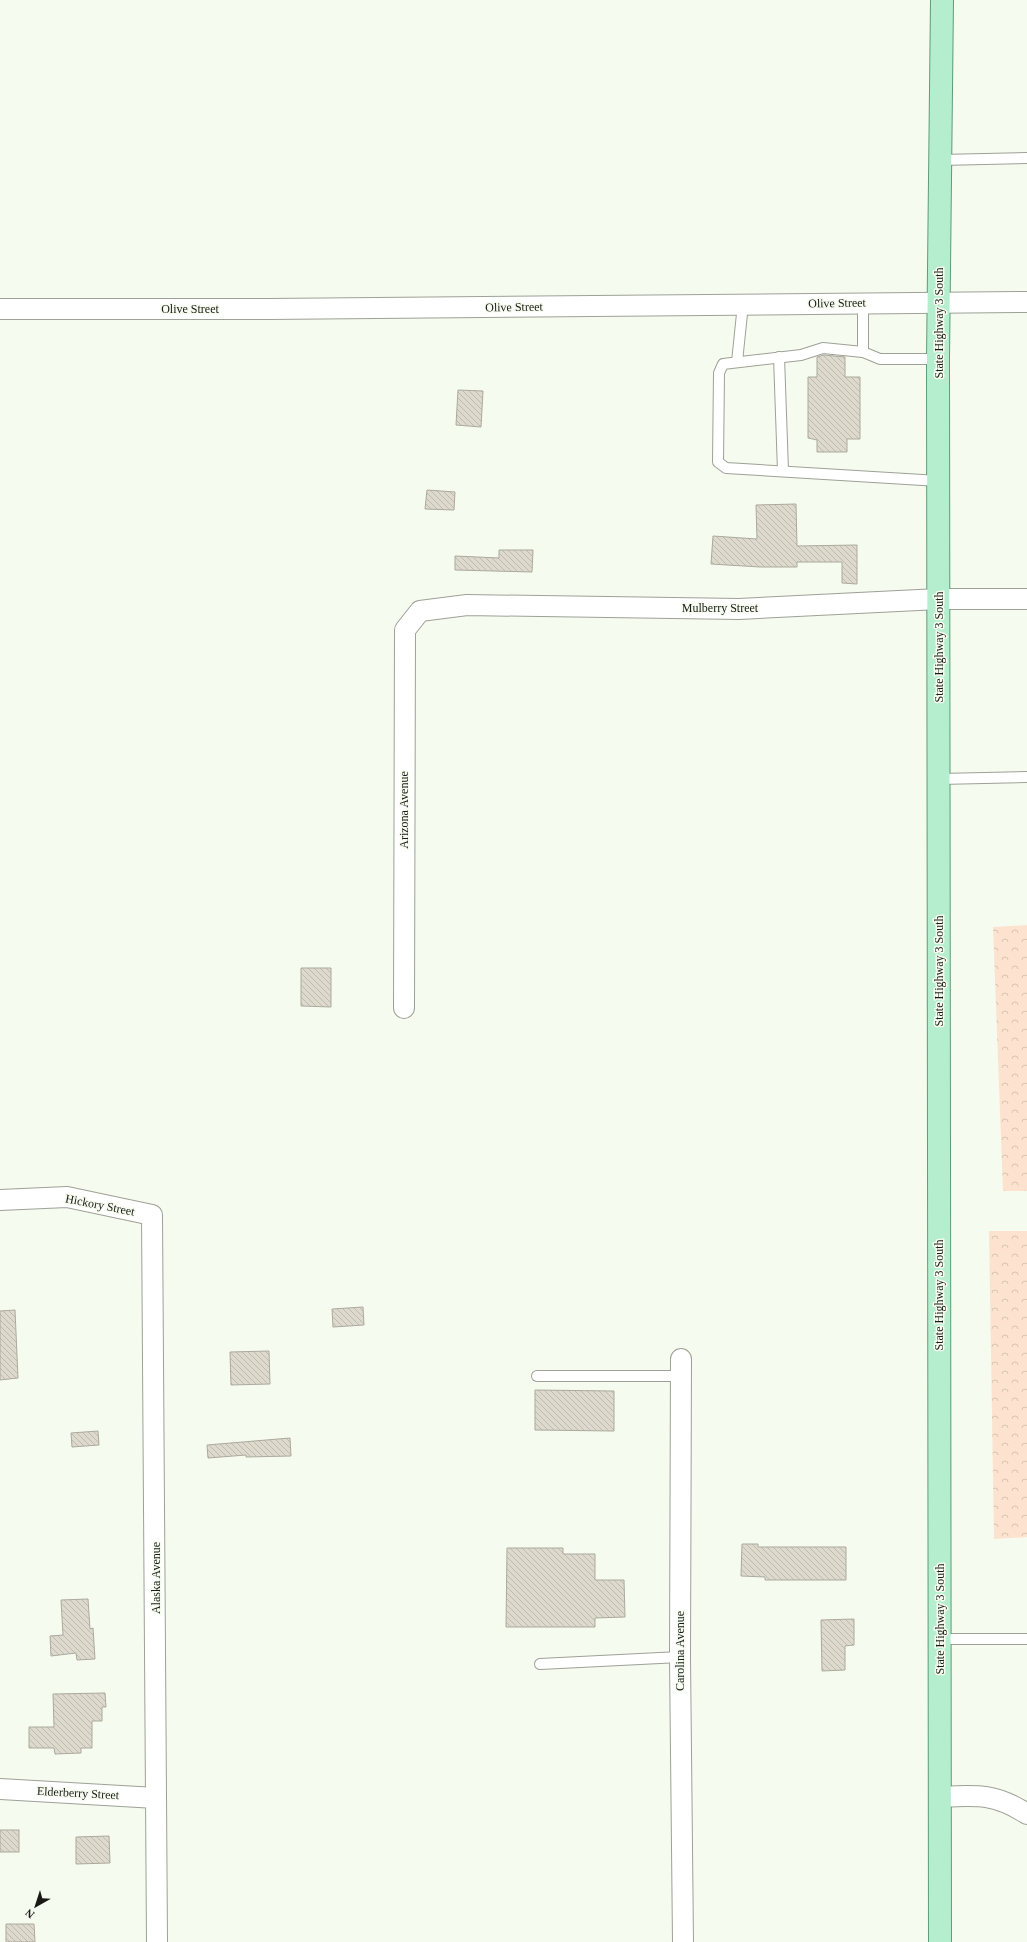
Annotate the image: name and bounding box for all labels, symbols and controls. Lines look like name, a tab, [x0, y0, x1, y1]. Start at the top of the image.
street label: State Highway 3 South	[932, 268, 946, 379]
street label: Olive Street	[808, 295, 867, 311]
street label: Olive Street	[485, 299, 544, 315]
street label: Olive Street	[161, 302, 219, 316]
street label: State Highway 3 South	[932, 592, 946, 703]
street label: Mulberry Street	[682, 601, 759, 615]
street label: Arizona Avenue	[397, 771, 411, 849]
street label: State Highway 3 South	[932, 916, 946, 1027]
street label: Hickory Street	[64, 1191, 136, 1219]
street label: State Highway 3 South	[932, 1240, 946, 1351]
street label: Alaska Avenue	[149, 1542, 163, 1614]
street label: State Highway 3 South	[933, 1564, 947, 1675]
street label: Carolina Avenue	[673, 1611, 687, 1691]
street label: Elderberry Street	[37, 1784, 120, 1802]
north arrow	[16, 1886, 56, 1926]
text: N	[23, 1907, 37, 1921]

